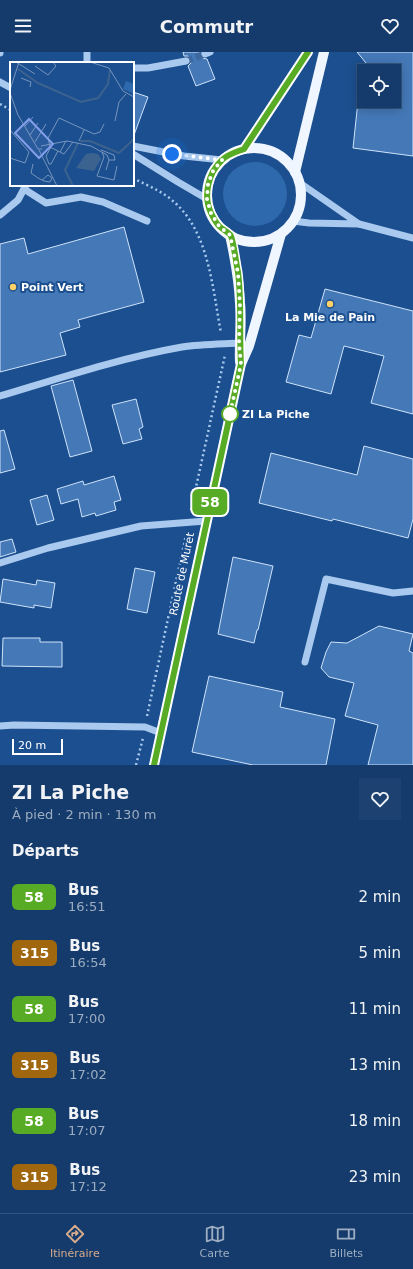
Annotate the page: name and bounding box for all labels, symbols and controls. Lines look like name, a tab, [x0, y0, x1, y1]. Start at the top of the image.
icon: menu	[12, 15, 34, 37]
icon: heart	[379, 15, 401, 37]
text: Commutr	[160, 16, 253, 37]
inset map	[10, 62, 134, 186]
map controls	[357, 64, 401, 108]
button: locate	[357, 64, 401, 108]
your location	[162, 144, 182, 164]
place label: Point Vert	[21, 281, 83, 294]
marker: Point Vert	[8, 282, 18, 292]
marker: La Mie de Pain	[325, 299, 335, 309]
place label: La Mie de Pain	[285, 311, 375, 324]
marker: ZI La Piche	[221, 405, 239, 423]
place label: ZI La Piche	[242, 408, 310, 421]
line badge: 58	[192, 489, 228, 515]
text: 58	[200, 494, 220, 510]
street label: Route de Muret	[167, 531, 197, 617]
scale bar	[12, 737, 63, 756]
text: 20 m	[18, 739, 46, 752]
button: heart	[359, 778, 401, 820]
text: ZI La Piche	[12, 781, 129, 803]
text: À pied · 2 min · 130 m	[12, 807, 156, 822]
text: Départs	[12, 842, 79, 860]
text: Bus	[68, 881, 99, 899]
text: 2 min	[358, 888, 401, 906]
text: 58	[24, 889, 44, 905]
text: 16:51	[68, 899, 105, 914]
text: Bus	[69, 937, 100, 955]
text: 5 min	[358, 944, 401, 962]
text: 315	[20, 945, 49, 961]
text: 16:54	[69, 955, 107, 970]
text: Bus	[68, 993, 99, 1011]
text: 11 min	[349, 1000, 401, 1018]
text: 58	[24, 1001, 44, 1017]
text: 17:00	[68, 1011, 105, 1026]
text: Bus	[69, 1049, 100, 1067]
text: 13 min	[349, 1056, 401, 1074]
text: 315	[20, 1057, 49, 1073]
text: 17:02	[69, 1067, 107, 1082]
text: Bus	[68, 1105, 99, 1123]
text: 18 min	[349, 1112, 401, 1130]
text: 58	[24, 1113, 44, 1129]
text: 17:07	[68, 1123, 105, 1138]
text: Bus	[69, 1161, 100, 1179]
text: 23 min	[349, 1168, 401, 1186]
text: 315	[20, 1169, 49, 1185]
text: 17:12	[69, 1179, 107, 1194]
tab: Itinéraire	[50, 1223, 100, 1260]
tab: Carte	[200, 1223, 230, 1260]
tab: Billets	[329, 1223, 363, 1260]

